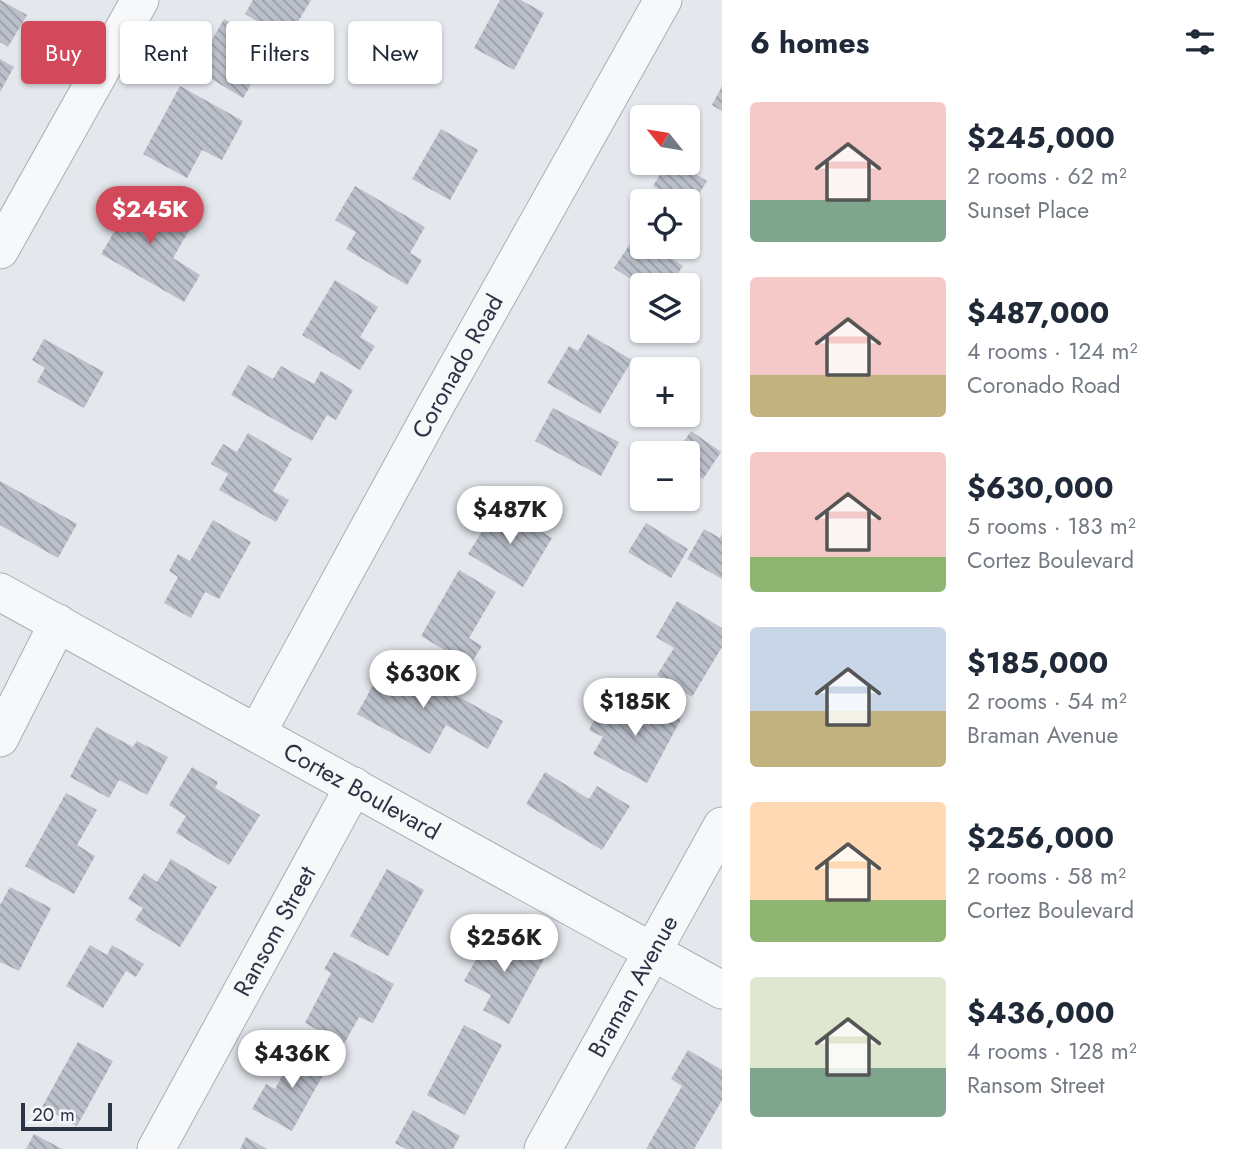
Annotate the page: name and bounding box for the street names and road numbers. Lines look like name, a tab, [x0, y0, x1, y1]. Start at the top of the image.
street label: Coronado Road	[403, 287, 512, 445]
street label: Cortez Boulevard	[277, 733, 447, 848]
street label: Ransom Street	[225, 859, 324, 1002]
street label: Braman Avenue	[579, 908, 686, 1064]

